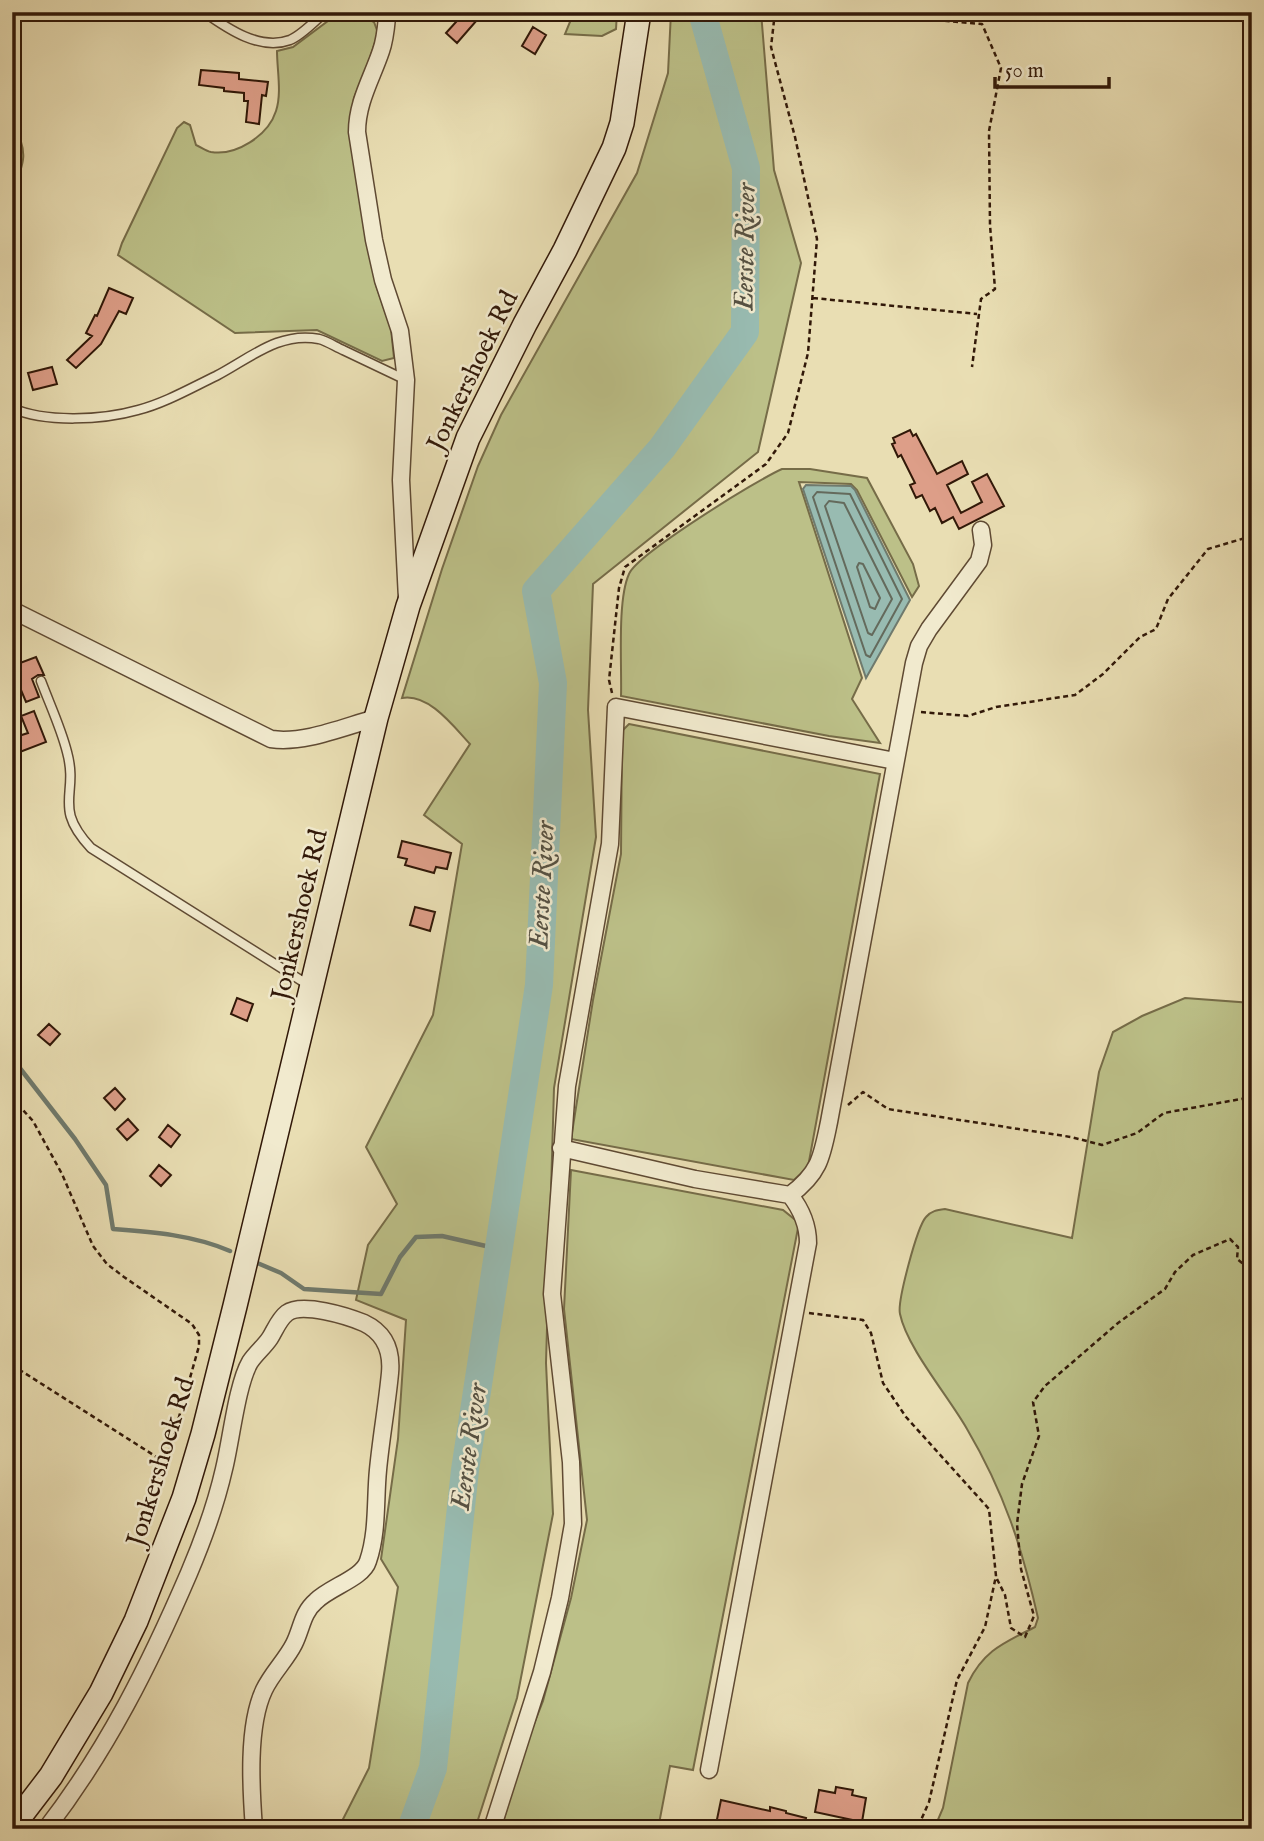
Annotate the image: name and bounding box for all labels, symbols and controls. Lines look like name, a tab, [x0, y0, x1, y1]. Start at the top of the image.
scale bar	[995, 46, 1108, 90]
text: 50 m	[1005, 58, 1044, 85]
water label: Eerste River	[727, 181, 765, 312]
street label: Jonkershoek Rd	[419, 285, 526, 460]
water label: Eerste River	[522, 819, 564, 951]
street label: Jonkershoek Rd	[264, 826, 336, 1007]
street label: Jonkershoek Rd	[119, 1373, 202, 1553]
water label: Eerste River	[444, 1380, 496, 1514]

